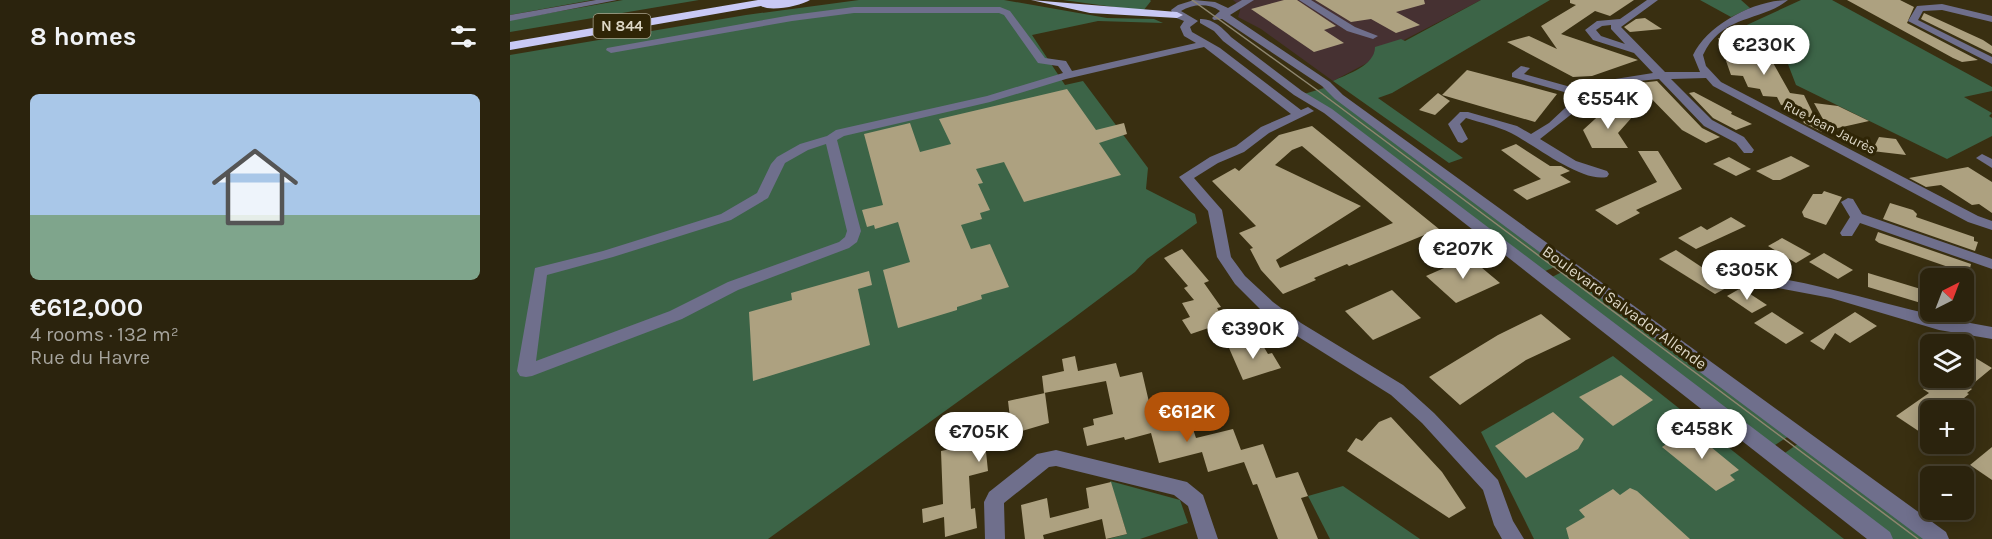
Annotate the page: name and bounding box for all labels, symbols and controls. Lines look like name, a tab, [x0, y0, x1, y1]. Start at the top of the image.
road number: N 844	[594, 14, 650, 38]
icon: filters	[447, 20, 480, 53]
text: 8 homes	[30, 21, 136, 52]
pin: €230K	[1722, 25, 1806, 76]
text: €230K	[1733, 33, 1795, 56]
pin: €554K	[1566, 79, 1650, 130]
text: €554K	[1578, 87, 1638, 110]
street label: Rue Jean Jaurès	[1781, 97, 1879, 158]
icon: home	[201, 133, 309, 241]
pin: €207K	[1421, 229, 1505, 280]
text: €207K	[1433, 237, 1493, 260]
street label: Boulevard Salvador Allende	[1539, 241, 1711, 373]
pin: €305K	[1705, 250, 1789, 301]
text: €305K	[1716, 258, 1778, 281]
north arrow	[1920, 268, 1974, 322]
map controls	[1920, 268, 1974, 520]
text: €612,000	[30, 292, 143, 323]
pin: €390K	[1211, 309, 1295, 360]
text: €390K	[1221, 317, 1285, 340]
text: 4 rooms · 132 m²	[30, 323, 179, 346]
button: layers	[1920, 334, 1974, 388]
text: Rue du Havre	[30, 346, 150, 369]
pin: €612K	[1145, 392, 1229, 443]
text: €612K	[1158, 400, 1216, 423]
button: +	[1920, 400, 1974, 454]
pin: €458K	[1660, 409, 1744, 460]
pin: €705K	[937, 412, 1021, 463]
text: €458K	[1671, 417, 1733, 440]
text: €705K	[949, 420, 1009, 443]
button: −	[1920, 466, 1974, 520]

